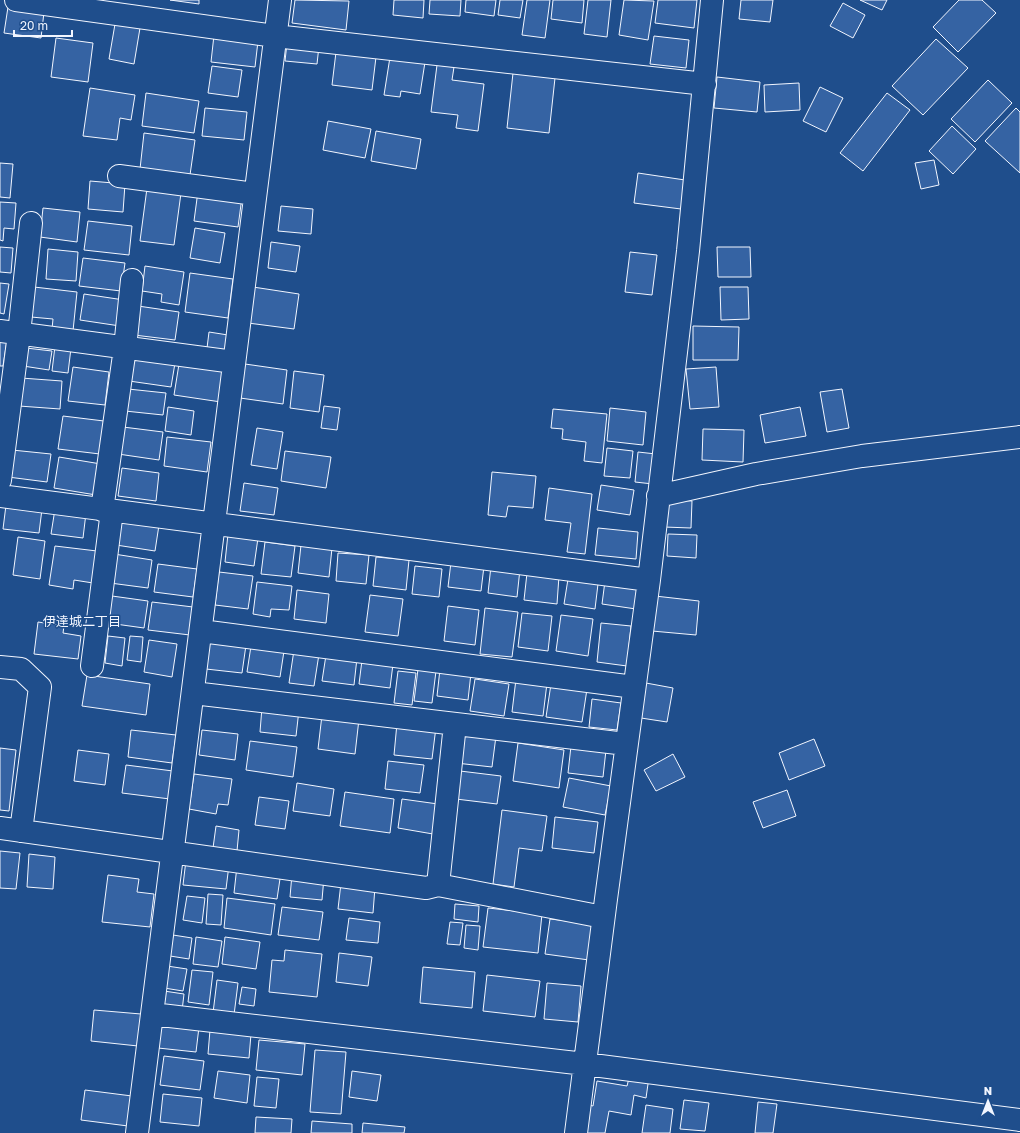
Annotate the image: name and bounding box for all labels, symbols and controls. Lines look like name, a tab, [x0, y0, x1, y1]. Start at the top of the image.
scale bar	[14, 12, 72, 38]
text: 20 m	[20, 18, 48, 33]
district label: 伊達城二丁目	[43, 613, 121, 629]
north arrow	[968, 1081, 1008, 1121]
text: N	[984, 1084, 992, 1097]

